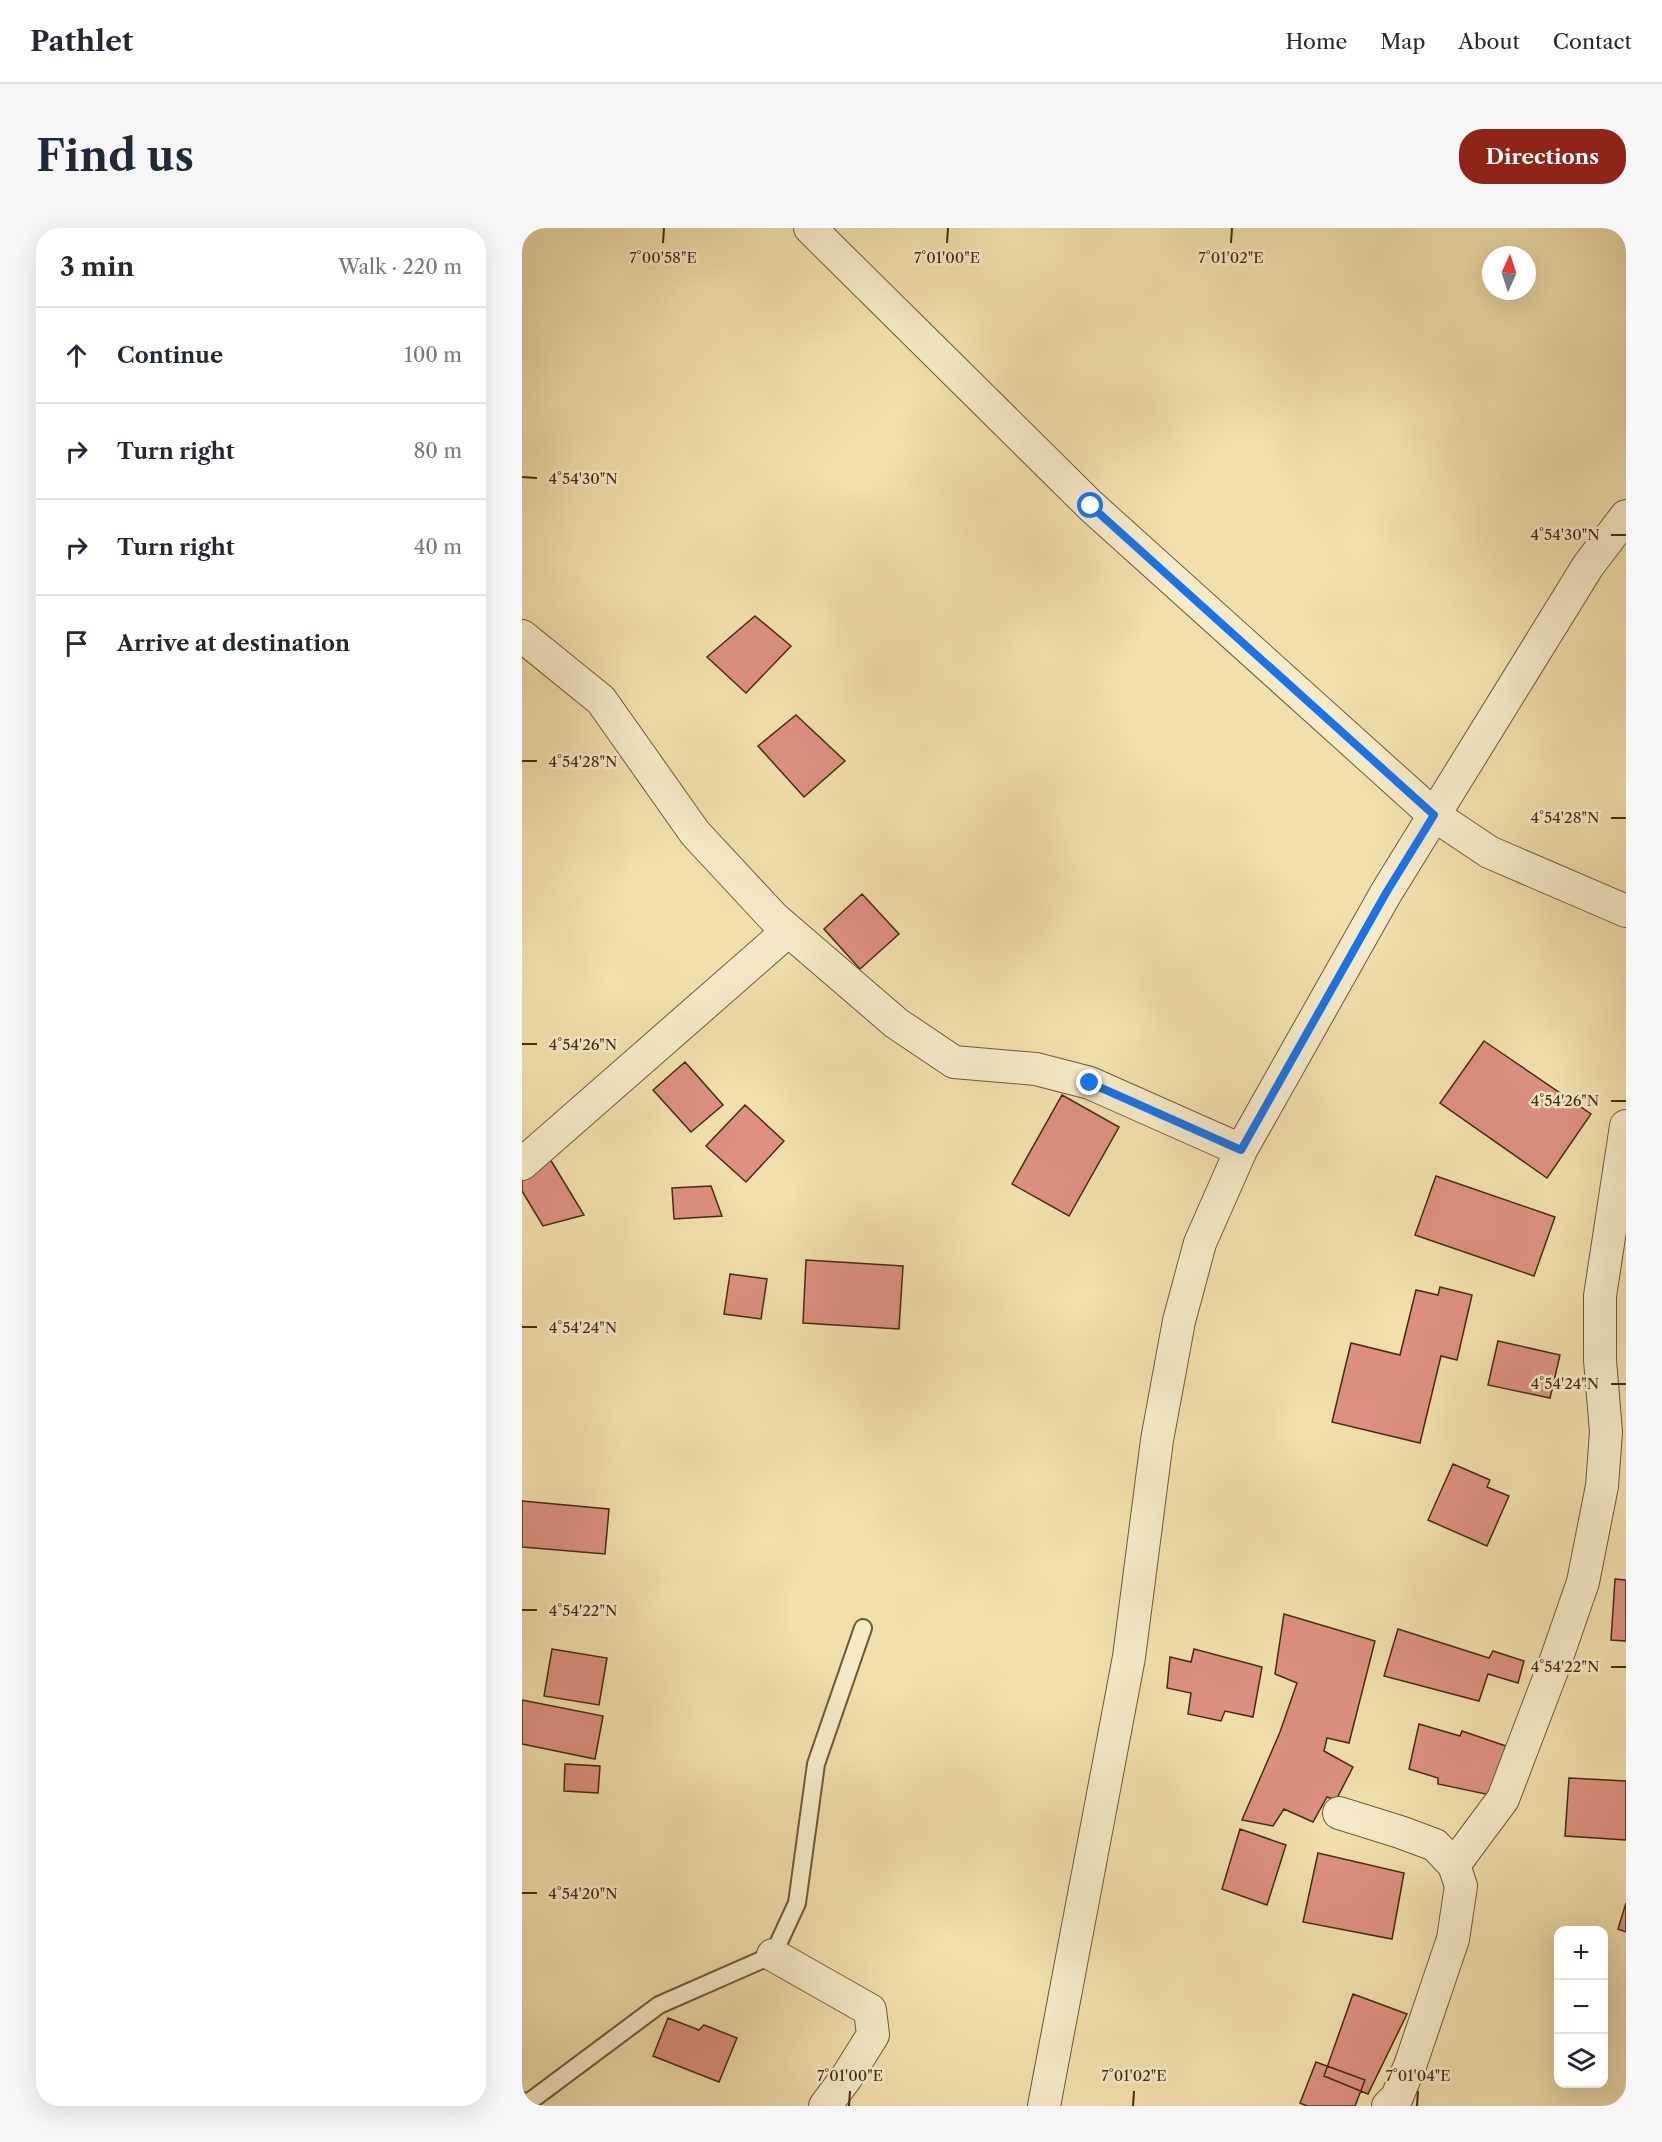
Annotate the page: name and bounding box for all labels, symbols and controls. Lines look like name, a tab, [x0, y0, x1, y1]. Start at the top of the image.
text: Pathlet	[30, 24, 133, 58]
text: Home	[1286, 29, 1347, 54]
text: Map	[1380, 29, 1425, 54]
text: About	[1458, 29, 1520, 54]
text: Contact	[1553, 29, 1632, 54]
button: Directions	[1459, 129, 1626, 184]
text: Find us	[36, 130, 194, 182]
north arrow	[1482, 246, 1536, 300]
text: 7°00'58"E	[629, 248, 697, 267]
text: 7°01'00"E	[914, 248, 980, 267]
text: 7°01'02"E	[1198, 248, 1264, 267]
text: 3 min	[60, 251, 134, 283]
text: Walk · 220 m	[338, 255, 462, 279]
icon: ahead	[60, 339, 93, 372]
text: Continue	[117, 342, 223, 369]
text: 100 m	[404, 343, 462, 367]
icon: right	[60, 435, 93, 468]
text: Turn right	[117, 438, 235, 465]
text: 80 m	[414, 439, 462, 463]
text: 4°54'30"N	[548, 469, 618, 488]
route start	[1077, 492, 1103, 518]
text: 4°54'30"N	[1530, 525, 1600, 544]
icon: right	[60, 531, 93, 564]
text: Turn right	[117, 534, 235, 561]
text: 40 m	[414, 535, 462, 559]
icon: arrive	[60, 627, 93, 660]
text: Arrive at destination	[117, 630, 350, 657]
text: 4°54'28"N	[549, 752, 617, 771]
text: 4°54'28"N	[1531, 808, 1599, 827]
text: 4°54'26"N	[549, 1035, 617, 1054]
route end	[1076, 1069, 1102, 1095]
text: 4°54'26"N	[1531, 1091, 1599, 1110]
text: 4°54'24"N	[549, 1318, 617, 1337]
text: 4°54'24"N	[1531, 1374, 1599, 1393]
text: 4°54'22"N	[549, 1601, 617, 1620]
text: 4°54'22"N	[1531, 1657, 1599, 1676]
text: 4°54'20"N	[548, 1884, 618, 1903]
map controls	[1554, 1926, 1608, 2088]
button: +	[1554, 1926, 1608, 1980]
button: −	[1554, 1980, 1608, 2034]
button: layers	[1554, 2034, 1608, 2088]
text: 7°01'00"E	[817, 2066, 883, 2085]
text: 7°01'02"E	[1101, 2066, 1167, 2085]
text: 7°01'04"E	[1385, 2066, 1451, 2085]

